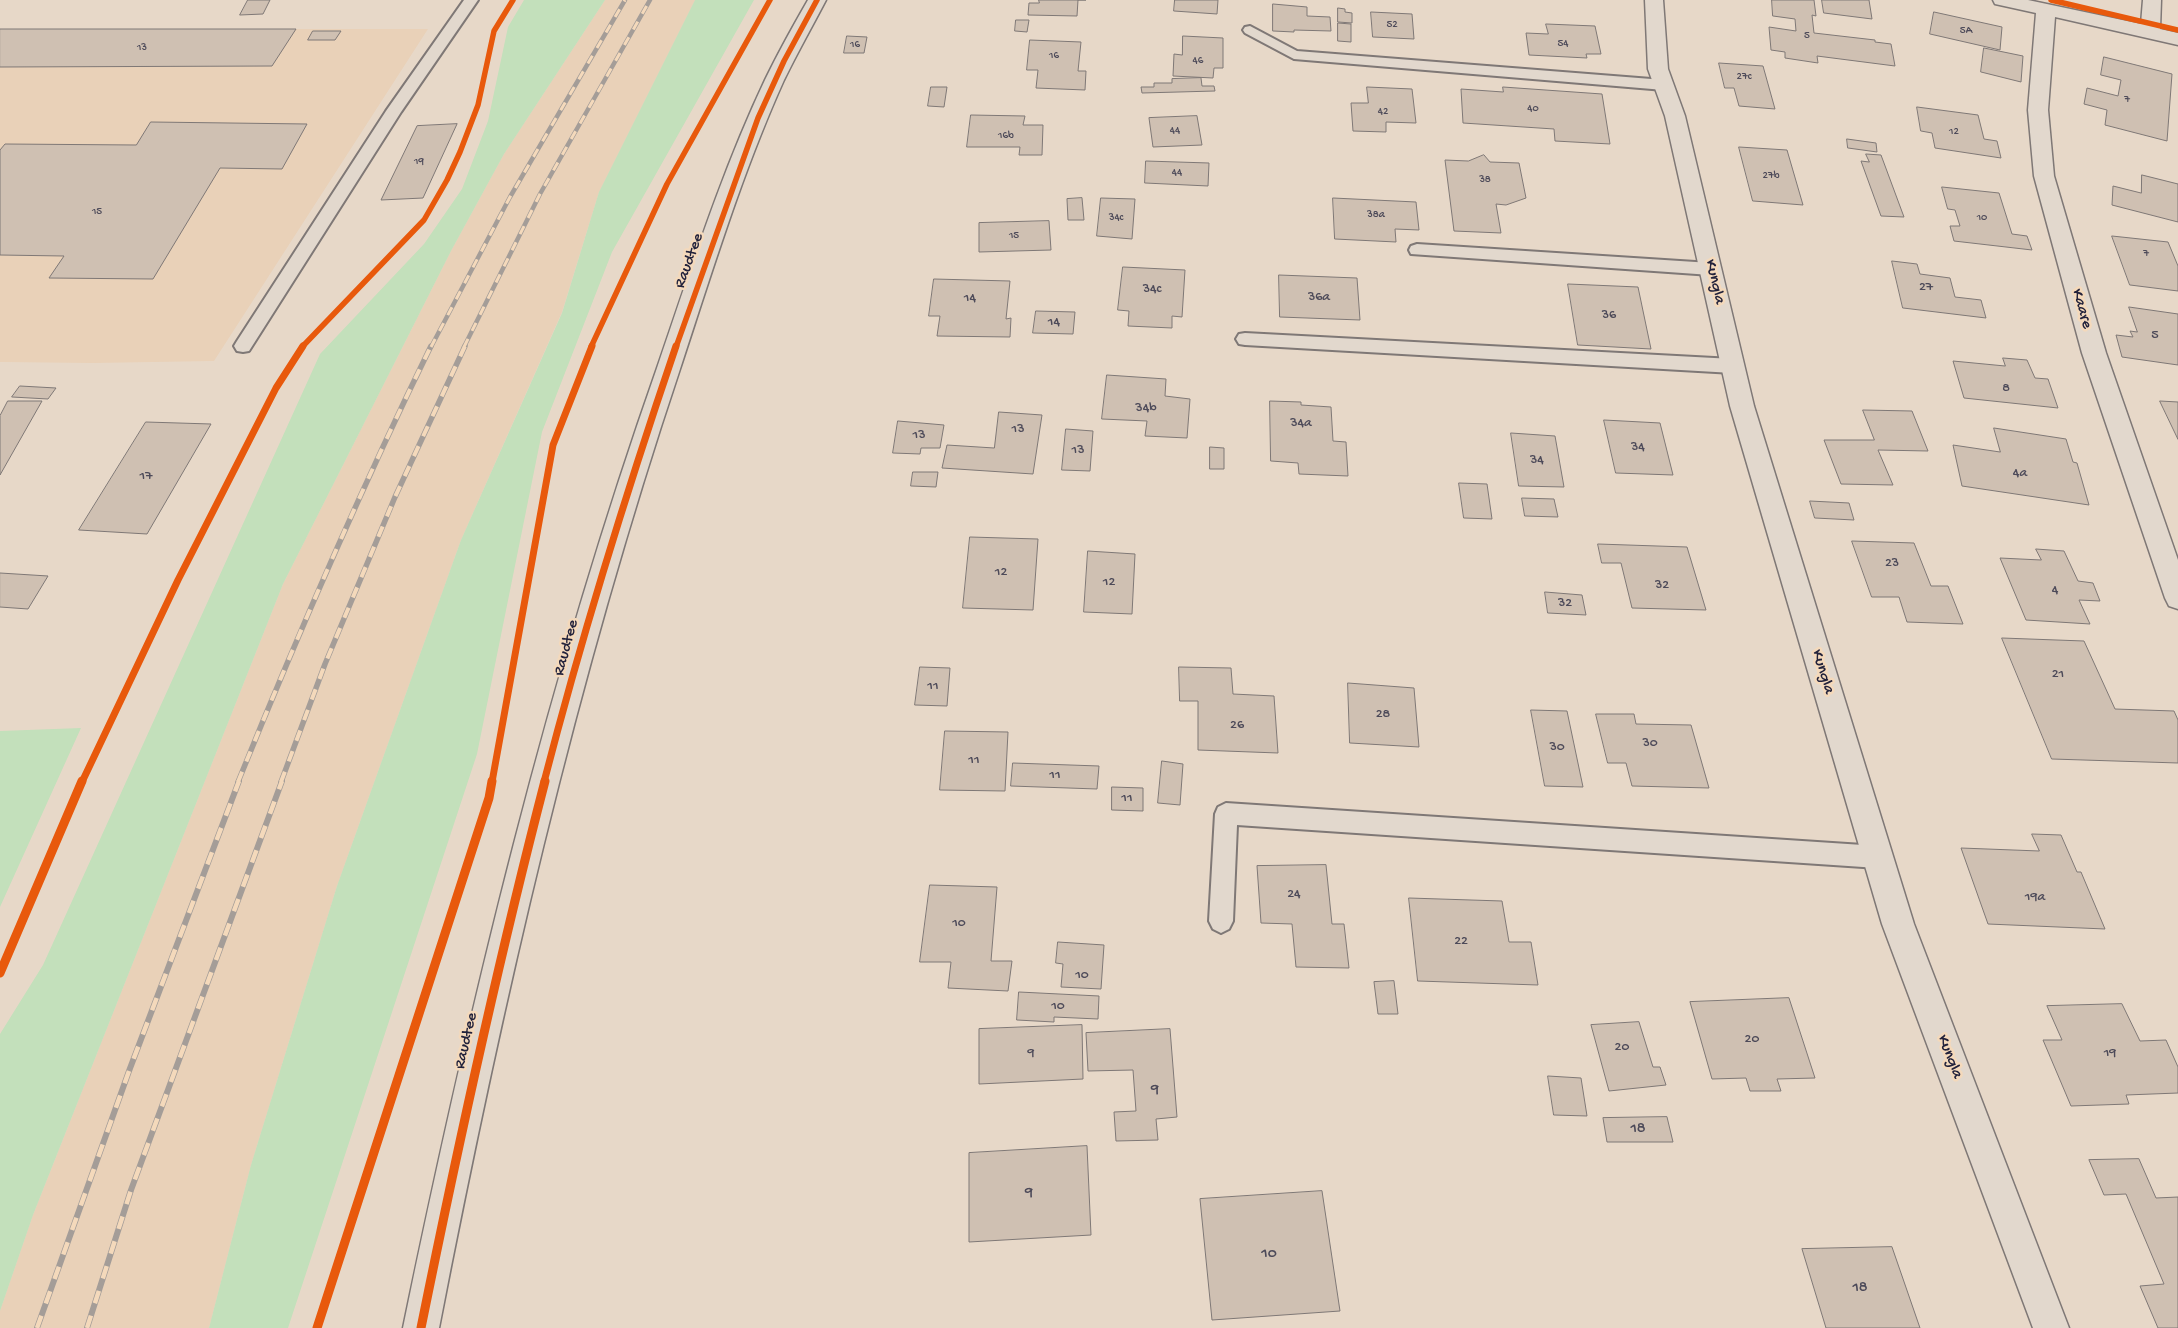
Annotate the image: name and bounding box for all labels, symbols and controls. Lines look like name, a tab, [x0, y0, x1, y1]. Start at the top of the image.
house number: 52	[1386, 18, 1398, 32]
house number: 5A	[1960, 24, 1972, 38]
house number: 5	[1804, 29, 1810, 43]
house number: 54	[1558, 37, 1568, 51]
house number: 16	[850, 38, 860, 52]
house number: 13	[137, 41, 147, 55]
house number: 16	[1049, 49, 1059, 63]
house number: 46	[1193, 54, 1203, 68]
house number: 27c	[1737, 70, 1751, 84]
house number: 7	[2124, 93, 2130, 107]
house number: 40	[1527, 102, 1539, 116]
house number: 42	[1378, 105, 1388, 119]
house number: 44	[1170, 124, 1180, 138]
house number: 12	[1949, 125, 1959, 139]
house number: 16b	[998, 129, 1014, 143]
house number: 19	[414, 155, 424, 169]
house number: 44	[1172, 166, 1182, 180]
house number: 27b	[1763, 169, 1779, 183]
house number: 38	[1479, 173, 1491, 187]
house number: 15	[92, 205, 102, 219]
house number: 38a	[1367, 208, 1385, 222]
house number: 34c	[1109, 211, 1123, 225]
house number: 10	[1977, 211, 1987, 225]
house number: 15	[1009, 229, 1019, 243]
street label: Raudtee	[671, 231, 709, 291]
house number: 7	[2143, 247, 2149, 261]
street label: Kungla	[1700, 258, 1728, 306]
house number: 27	[1919, 280, 1933, 296]
house number: 34c	[1143, 282, 1161, 298]
street label: Kaare	[2066, 287, 2096, 331]
house number: 36a	[1308, 290, 1330, 306]
house number: 14	[964, 291, 976, 307]
house number: 36	[1602, 308, 1616, 324]
house number: 14	[1048, 315, 1060, 331]
house number: 5	[2151, 328, 2159, 344]
house number: 8	[2002, 381, 2010, 397]
house number: 34b	[1135, 401, 1157, 417]
house number: 34a	[1290, 416, 1312, 432]
house number: 13	[1012, 422, 1024, 438]
house number: 13	[913, 428, 925, 444]
house number: 34	[1631, 440, 1645, 456]
house number: 13	[1072, 443, 1084, 459]
house number: 34	[1530, 453, 1544, 469]
house number: 4a	[2013, 466, 2027, 482]
house number: 17	[140, 469, 152, 485]
house number: 23	[1885, 556, 1899, 572]
house number: 12	[995, 565, 1007, 581]
house number: 12	[1103, 575, 1115, 591]
house number: 32	[1655, 578, 1669, 594]
house number: 4	[2052, 583, 2058, 599]
house number: 32	[1558, 596, 1572, 612]
street label: Raudtee	[550, 618, 584, 678]
street label: Kungla	[1806, 647, 1838, 697]
house number: 21	[2052, 667, 2064, 683]
house number: 11	[927, 679, 939, 695]
house number: 28	[1376, 707, 1390, 723]
house number: 26	[1230, 718, 1244, 734]
house number: 30	[1642, 736, 1658, 752]
house number: 30	[1549, 740, 1565, 756]
house number: 11	[968, 753, 980, 769]
house number: 11	[1049, 768, 1061, 784]
house number: 11	[1121, 791, 1133, 807]
house number: 24	[1287, 887, 1301, 903]
house number: 19a	[2025, 890, 2045, 906]
house number: 10	[952, 916, 966, 932]
house number: 22	[1454, 934, 1468, 950]
house number: 10	[1075, 968, 1089, 984]
house number: 10	[1051, 999, 1065, 1015]
street label: Raudtee	[451, 1011, 483, 1071]
house number: 20	[1745, 1032, 1759, 1048]
street label: Kungla	[1932, 1032, 1966, 1082]
house number: 20	[1615, 1040, 1629, 1056]
house number: 9	[1027, 1046, 1035, 1062]
house number: 19	[2104, 1046, 2116, 1062]
house number: 9	[1151, 1081, 1159, 1101]
house number: 18	[1630, 1120, 1646, 1140]
house number: 9	[1025, 1184, 1033, 1204]
house number: 10	[1261, 1245, 1277, 1265]
house number: 18	[1852, 1279, 1868, 1299]

